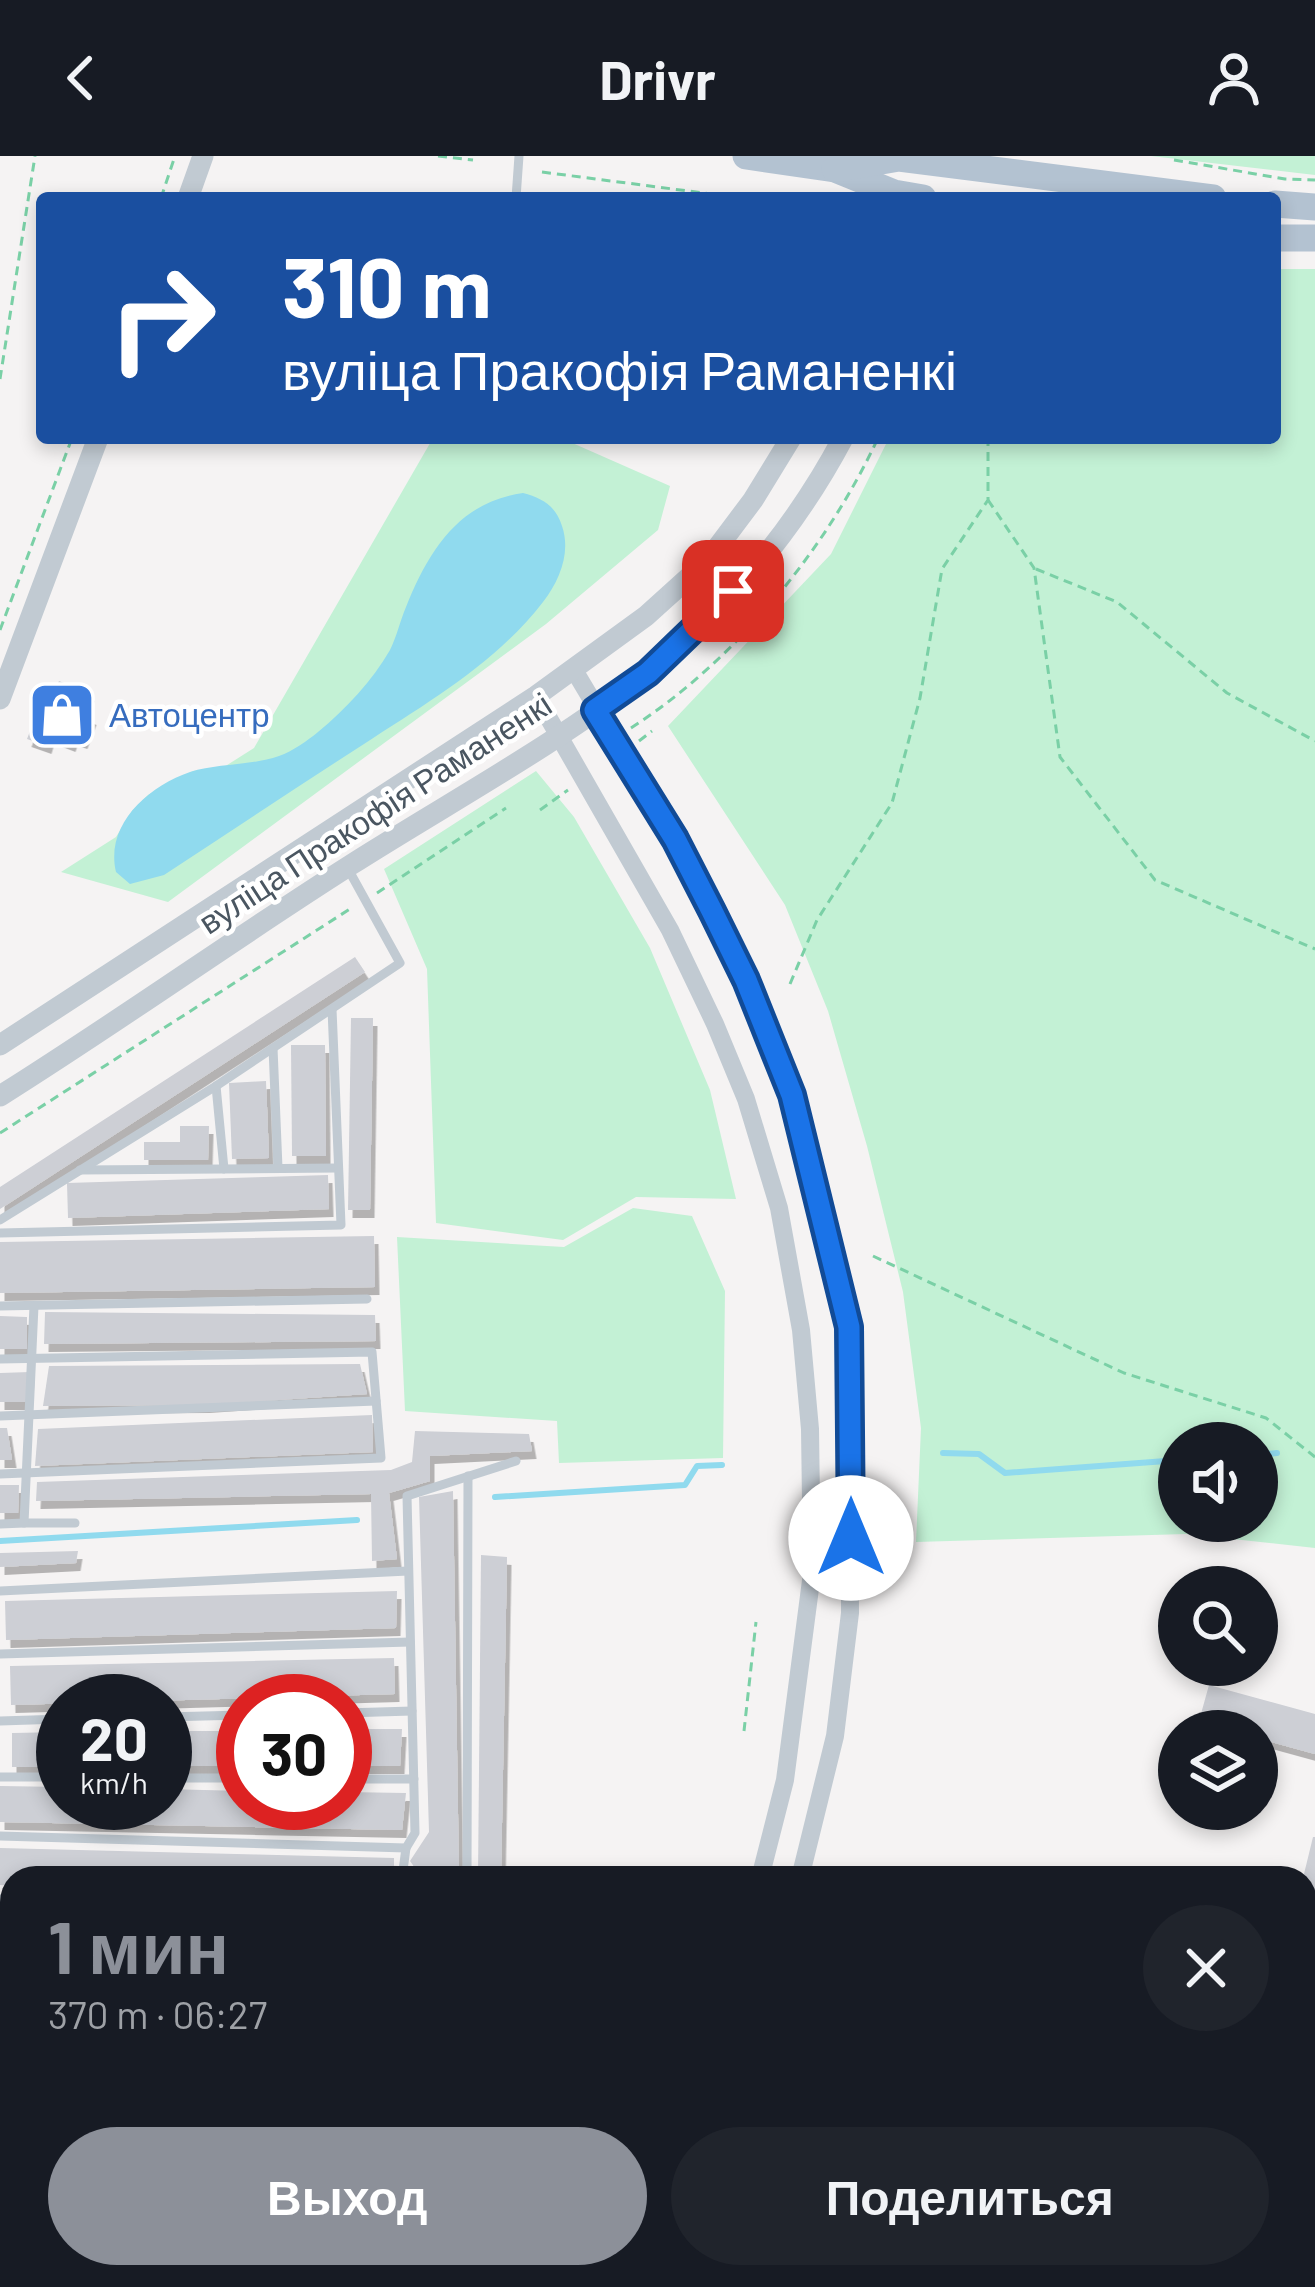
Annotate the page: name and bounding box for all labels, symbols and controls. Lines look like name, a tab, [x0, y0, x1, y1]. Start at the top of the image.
icon: back	[48, 45, 114, 111]
icon: person	[1201, 45, 1267, 111]
text: Drivr	[599, 46, 716, 111]
text: 310 m	[282, 234, 492, 335]
icon: right	[84, 240, 240, 396]
text: вуліца Пракофія Раманенкі	[282, 336, 957, 401]
pin	[682, 540, 784, 642]
icon: arrive	[700, 558, 766, 624]
shop icon: Автоцентр	[27, 680, 97, 750]
street label: вуліца Пракофія Раманенкі	[191, 683, 558, 941]
place label: Автоцентр	[109, 694, 270, 734]
map controls	[1158, 1422, 1278, 1830]
button: sound	[1158, 1422, 1278, 1542]
position arrow	[788, 1475, 914, 1601]
button: search	[1158, 1566, 1278, 1686]
speed limit sign: 30	[216, 1674, 372, 1830]
text: 20	[80, 1701, 148, 1773]
button: layers	[1158, 1710, 1278, 1830]
text: km/h	[80, 1764, 148, 1800]
text: 1 мин	[48, 1902, 229, 1988]
button: close	[1143, 1905, 1269, 2031]
text: 370 m · 06:27	[48, 1990, 267, 2037]
button: Выход	[48, 2127, 647, 2265]
button: Поделиться	[671, 2127, 1269, 2265]

